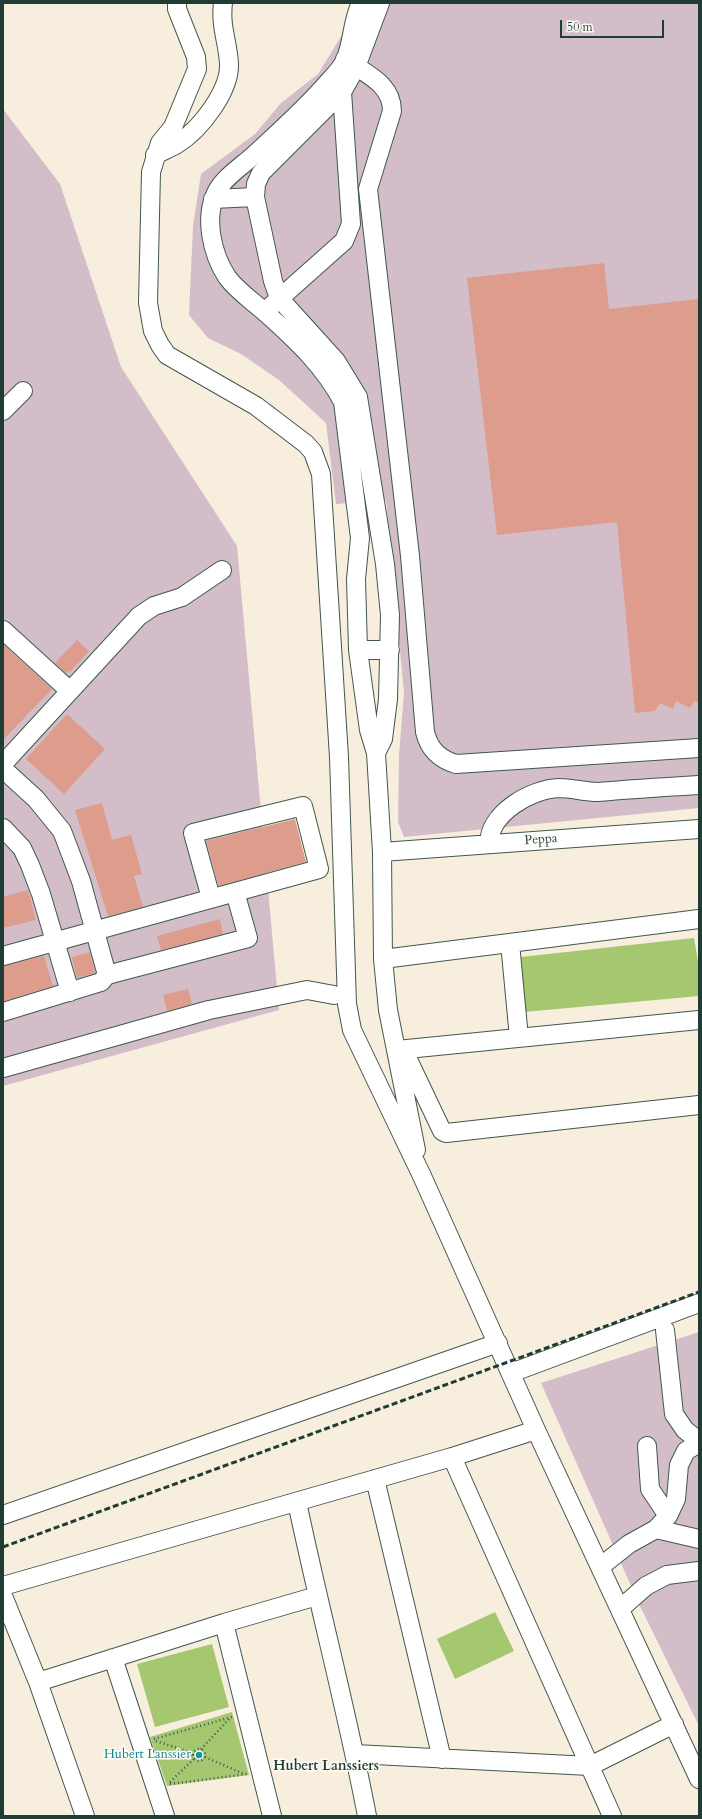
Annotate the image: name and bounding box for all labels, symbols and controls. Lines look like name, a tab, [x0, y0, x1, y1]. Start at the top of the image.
scale bar	[562, 12, 666, 38]
text: 50 m	[567, 19, 593, 35]
street label: Peppa	[524, 831, 558, 849]
place label: Hubert Lanssier	[104, 1747, 191, 1763]
marker: Hubert Lanssier	[194, 1750, 204, 1760]
district label: Hubert Lanssiers	[273, 1759, 379, 1775]

